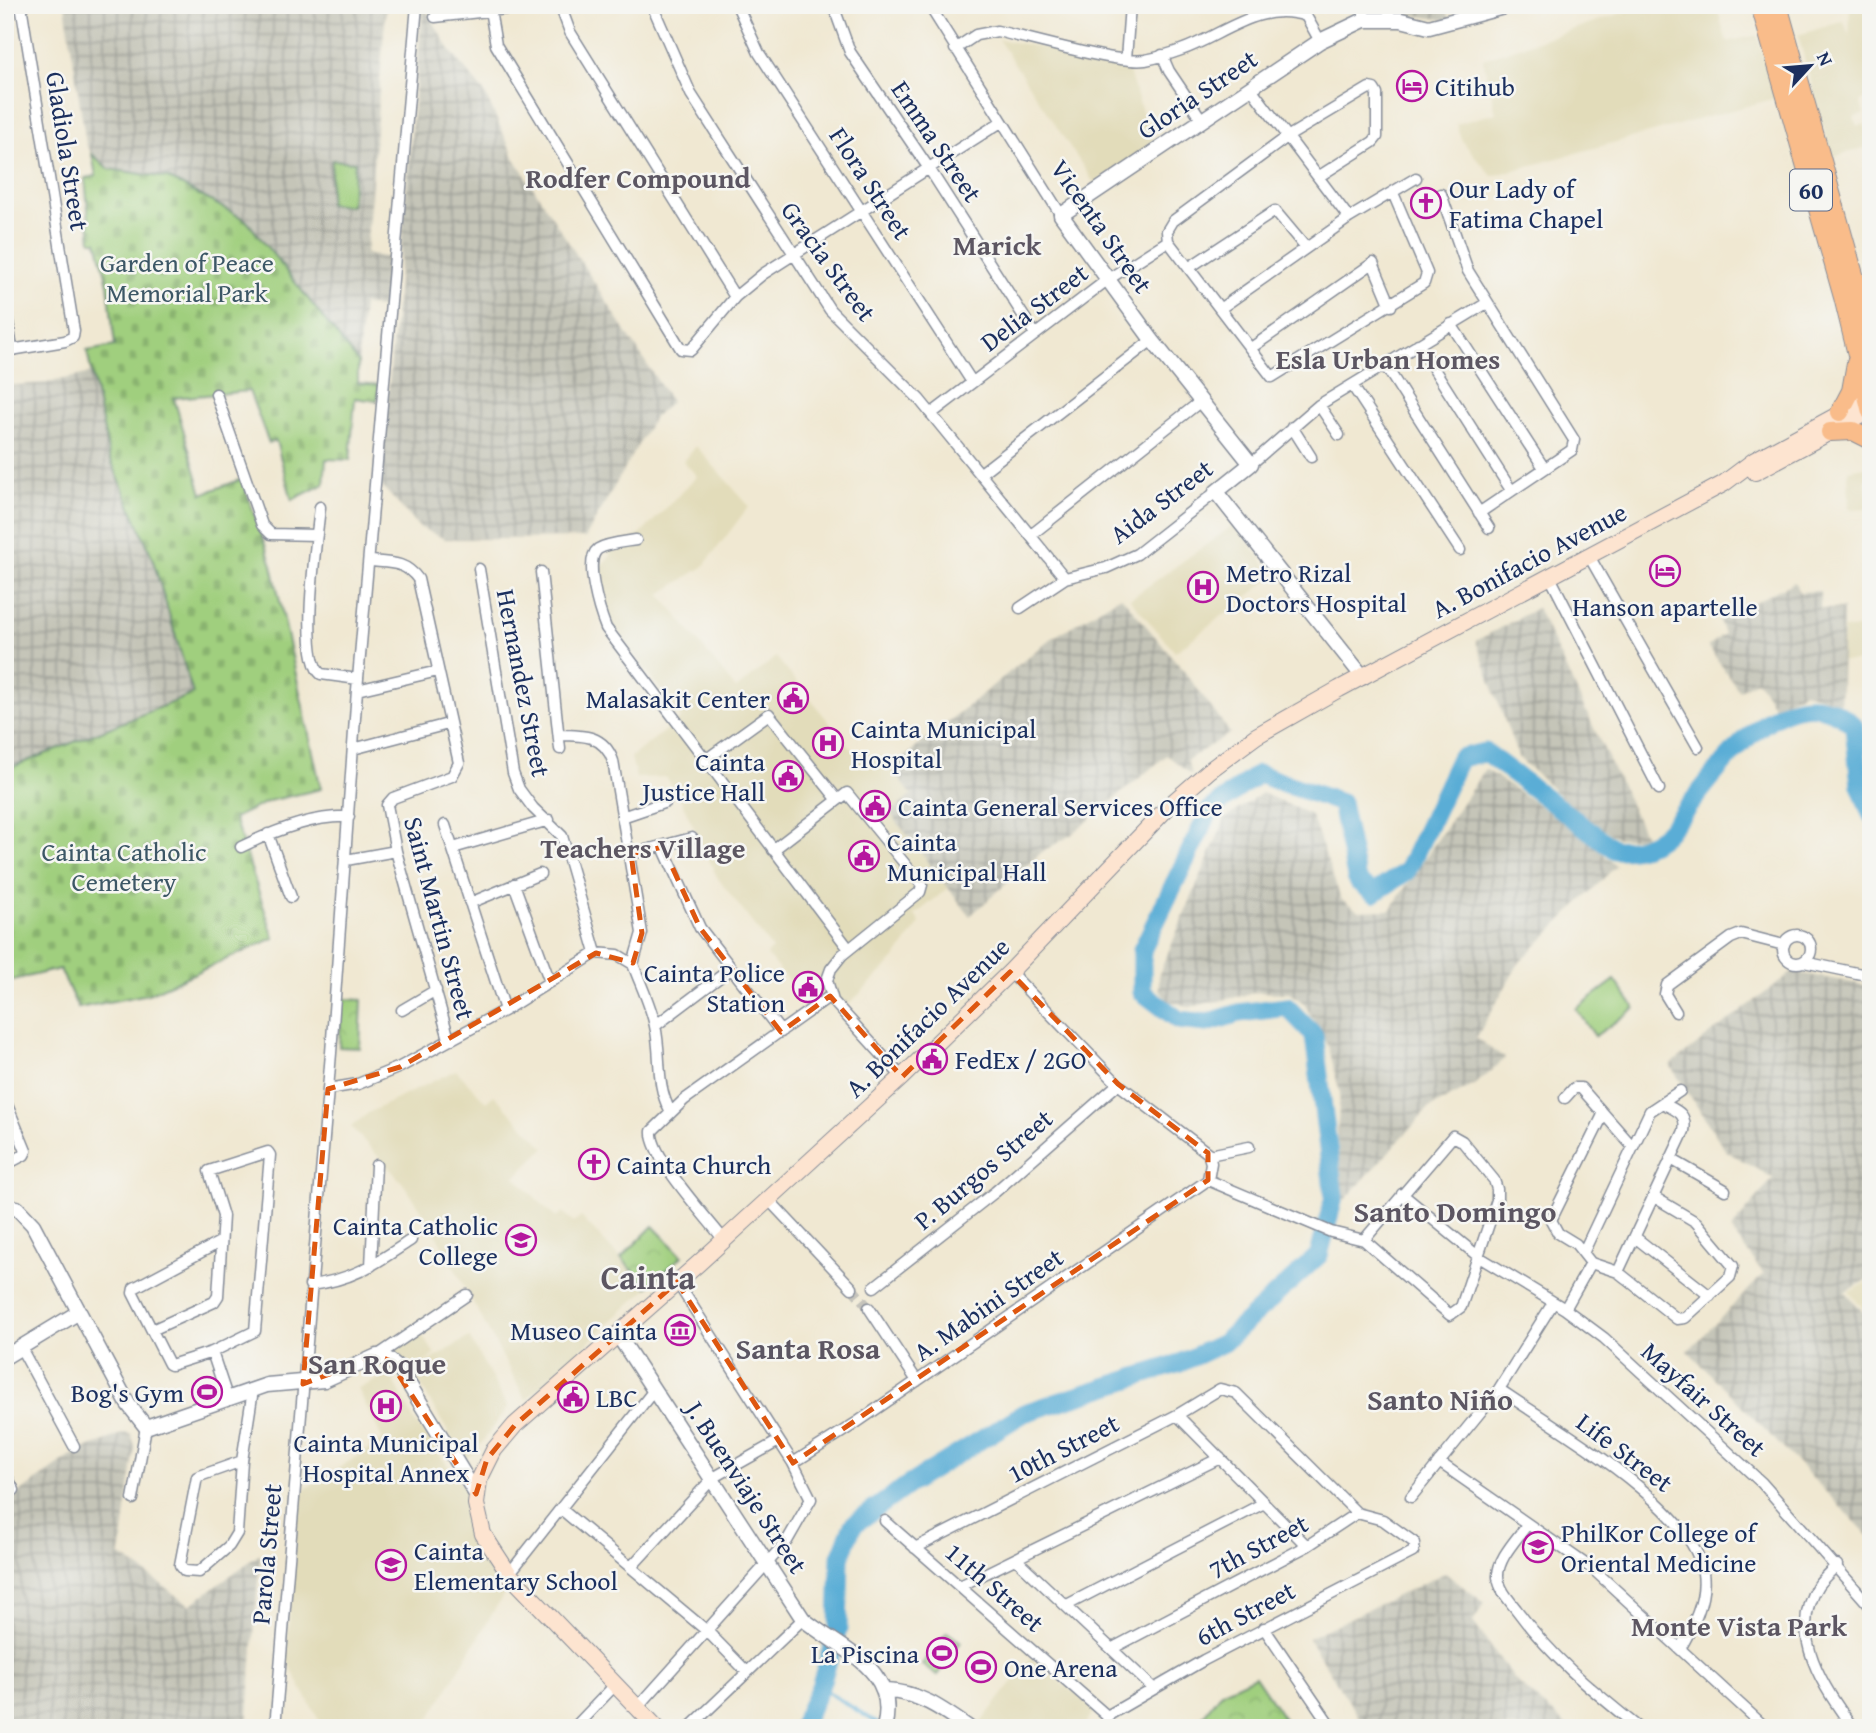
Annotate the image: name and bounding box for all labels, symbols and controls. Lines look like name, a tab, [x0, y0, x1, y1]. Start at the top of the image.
north arrow	[1774, 32, 1844, 102]
street label: Gloria Street	[1129, 39, 1265, 149]
text: N	[1810, 47, 1841, 71]
place label: Citihub	[1435, 67, 1515, 106]
street label: Gladiola Street	[36, 69, 100, 233]
hotel icon: Citihub	[1395, 69, 1429, 103]
street label: Emma Street	[882, 72, 992, 210]
street label: Flora Street	[820, 119, 922, 247]
street label: Vicenta Street	[1041, 151, 1163, 301]
district label: Rodfer Compound	[525, 157, 751, 198]
place label: Our Lady of Fatima Chapel	[1449, 169, 1603, 238]
road number: 60	[1790, 170, 1832, 210]
church icon: Our Lady of Fatima Chapel	[1409, 186, 1443, 220]
street label: Gracia Street	[772, 193, 886, 329]
district label: Marick	[953, 224, 1042, 265]
park label: Garden of Peace Memorial Park	[100, 243, 274, 312]
street label: Delia Street	[972, 253, 1096, 361]
district label: Esla Urban Homes	[1276, 338, 1500, 379]
street label: Aida Street	[1101, 449, 1221, 553]
street label: A. Bonifacio Avenue	[1424, 492, 1634, 628]
place label: Metro Rizal Doctors Hospital	[1226, 553, 1407, 622]
hotel icon: Hanson apartelle	[1648, 554, 1682, 588]
hospital icon: Metro Rizal Doctors Hospital	[1186, 570, 1220, 604]
street label: Hernandez Street	[487, 586, 561, 780]
place label: Hanson apartelle	[1572, 587, 1758, 626]
place label: Malasakit Center	[586, 679, 770, 718]
public building icon: Malasakit Center	[776, 681, 810, 715]
place label: Cainta Municipal Hospital	[851, 709, 1036, 778]
hospital icon: Cainta Municipal Hospital	[811, 726, 845, 760]
place label: Cainta Justice Hall	[639, 742, 766, 811]
public building icon: Cainta Justice Hall	[771, 759, 805, 793]
place label: Cainta General Services Office	[898, 787, 1223, 826]
public building icon: Cainta General Services Office	[858, 789, 892, 823]
street label: Saint Martin Street	[394, 812, 486, 1024]
place label: Cainta Municipal Hall	[887, 822, 1047, 891]
district label: Teachers Village	[540, 827, 746, 868]
park label: Cainta Catholic Cemetery	[41, 832, 207, 901]
public building icon: Cainta Municipal Hall	[847, 839, 881, 873]
street label: A. Bonifacio Avenue	[836, 928, 1018, 1106]
place label: Cainta Police Station	[644, 953, 785, 1022]
public building icon: Cainta Police Station	[791, 970, 825, 1004]
place label: FedEx / 2GO	[955, 1040, 1087, 1079]
public building icon: FedEx / 2GO	[915, 1042, 949, 1076]
street label: P. Burgos Street	[905, 1099, 1061, 1239]
place label: Cainta Church	[617, 1145, 772, 1184]
church icon: Cainta Church	[577, 1147, 611, 1181]
district label: Santo Domingo	[1354, 1189, 1556, 1233]
place label: Cainta Catholic College	[333, 1206, 498, 1275]
school or university icon: Cainta Catholic College	[504, 1223, 538, 1257]
street label: A. Mabini Street	[905, 1238, 1071, 1370]
district label: Cainta	[601, 1253, 695, 1301]
place label: Museo Cainta	[510, 1311, 658, 1350]
museum icon: Museo Cainta	[663, 1313, 697, 1347]
district label: Santa Rosa	[735, 1326, 881, 1370]
street label: Mayfair Street	[1633, 1332, 1775, 1466]
district label: San Roque	[308, 1341, 446, 1385]
place label: Bog's Gym	[71, 1373, 184, 1412]
sports icon: Bog's Gym	[190, 1375, 224, 1409]
district label: Santo Niño	[1367, 1377, 1513, 1421]
place label: LBC	[596, 1378, 638, 1417]
public building icon: LBC	[556, 1380, 590, 1414]
hospital icon: Cainta Municipal Hospital Annex	[369, 1389, 403, 1423]
street label: J. Buenviaje Street	[675, 1390, 818, 1581]
street label: 10th Street	[1001, 1403, 1125, 1493]
street label: Life Street	[1569, 1403, 1681, 1501]
place label: Cainta Municipal Hospital Annex	[293, 1423, 479, 1492]
street label: Parola Street	[240, 1482, 292, 1626]
street label: 7th Street	[1201, 1503, 1315, 1589]
place label: PhilKor College of Oriental Medicine	[1561, 1513, 1759, 1582]
school or university icon: PhilKor College of Oriental Medicine	[1521, 1530, 1555, 1564]
place label: Cainta Elementary School	[414, 1531, 618, 1600]
street label: 11th Street	[937, 1533, 1053, 1641]
school or university icon: Cainta Elementary School	[374, 1548, 408, 1582]
street label: 6th Street	[1188, 1570, 1302, 1656]
district label: Monte Vista Park	[1631, 1605, 1848, 1646]
place label: La Piscina	[811, 1634, 920, 1673]
sports icon: La Piscina	[925, 1636, 959, 1670]
place label: One Arena	[1004, 1648, 1118, 1687]
sports icon: One Arena	[964, 1650, 998, 1684]

